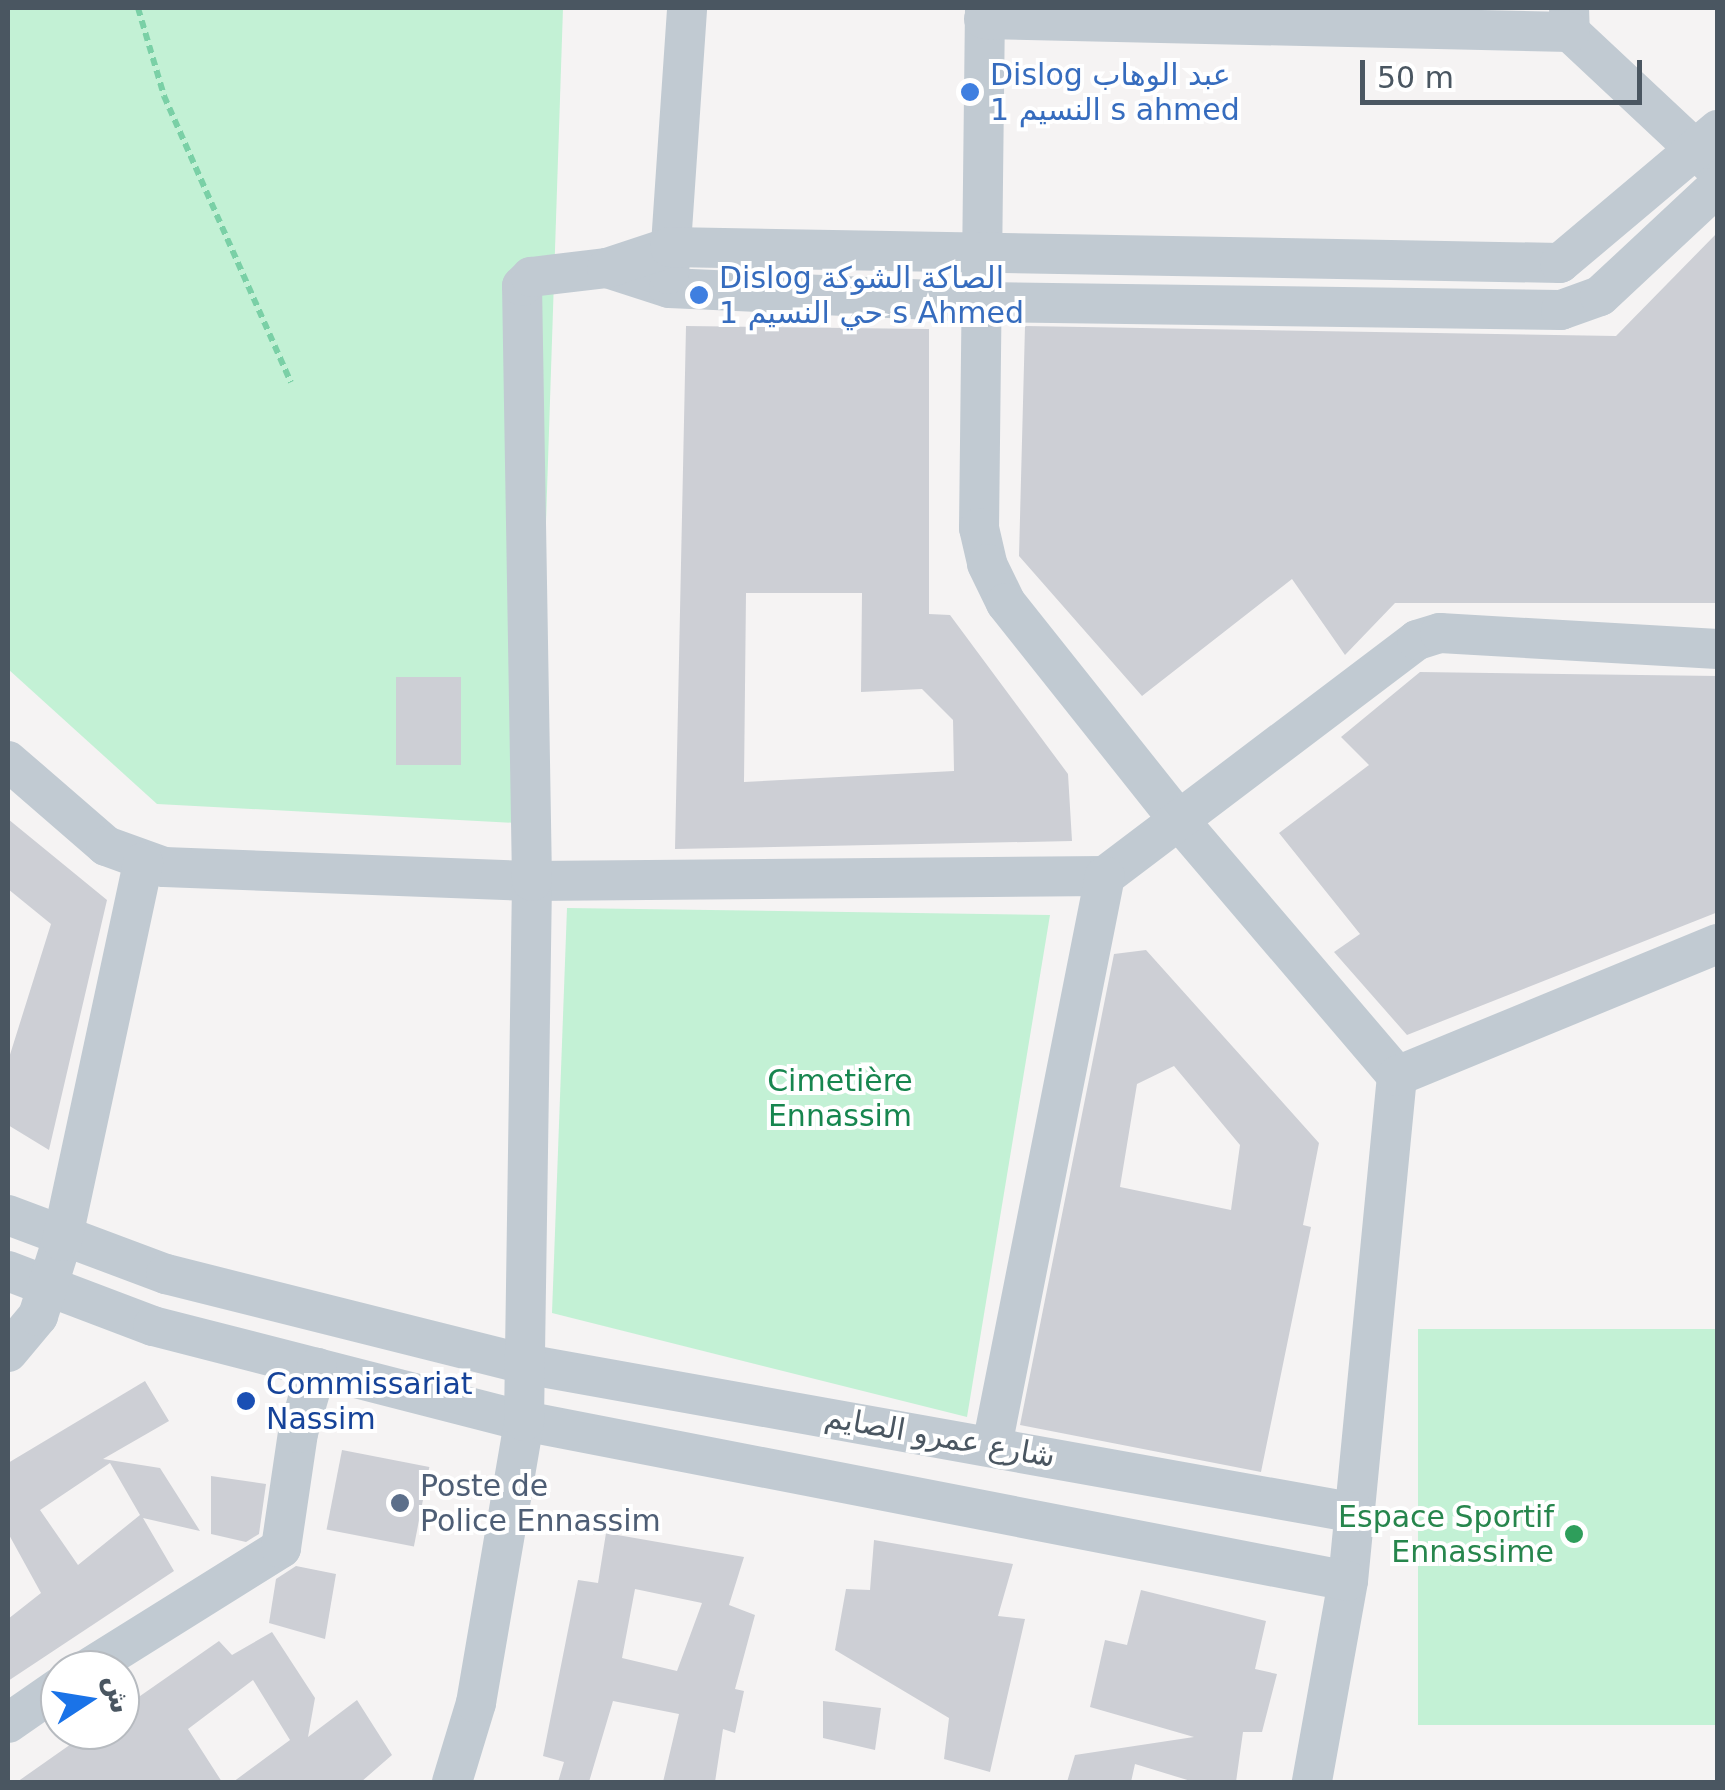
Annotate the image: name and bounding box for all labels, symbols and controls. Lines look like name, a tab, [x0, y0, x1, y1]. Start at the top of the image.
scale bar	[1365, 40, 1648, 102]
place label: Dislog عبد الوهاب النسيم 1 s ahmed	[990, 57, 1240, 128]
text: 50 m	[1377, 60, 1454, 95]
marker: Dislog عبد الوهاب النسيم 1 s ahmed	[959, 81, 981, 103]
place label: Dislog الصاكة الشوكة حي النسيم 1 s Ahmed	[719, 260, 1024, 330]
marker: Dislog الصاكة الشوكة حي النسيم 1 s Ahmed	[688, 284, 710, 306]
park label: Cimetière Ennassim	[767, 1063, 913, 1134]
place label: Commissariat Nassim	[266, 1366, 473, 1436]
marker: Commissariat Nassim	[235, 1390, 257, 1412]
street label: شارع عمرو الصايم	[822, 1399, 1058, 1475]
place label: Poste de Police Ennassim	[420, 1468, 661, 1538]
marker: Poste de Police Ennassim	[389, 1492, 411, 1514]
place label: Espace Sportif Ennassime	[1338, 1499, 1554, 1570]
marker: Espace Sportif Ennassime	[1563, 1523, 1585, 1545]
north arrow	[40, 1650, 140, 1750]
text: ش	[98, 1672, 138, 1716]

